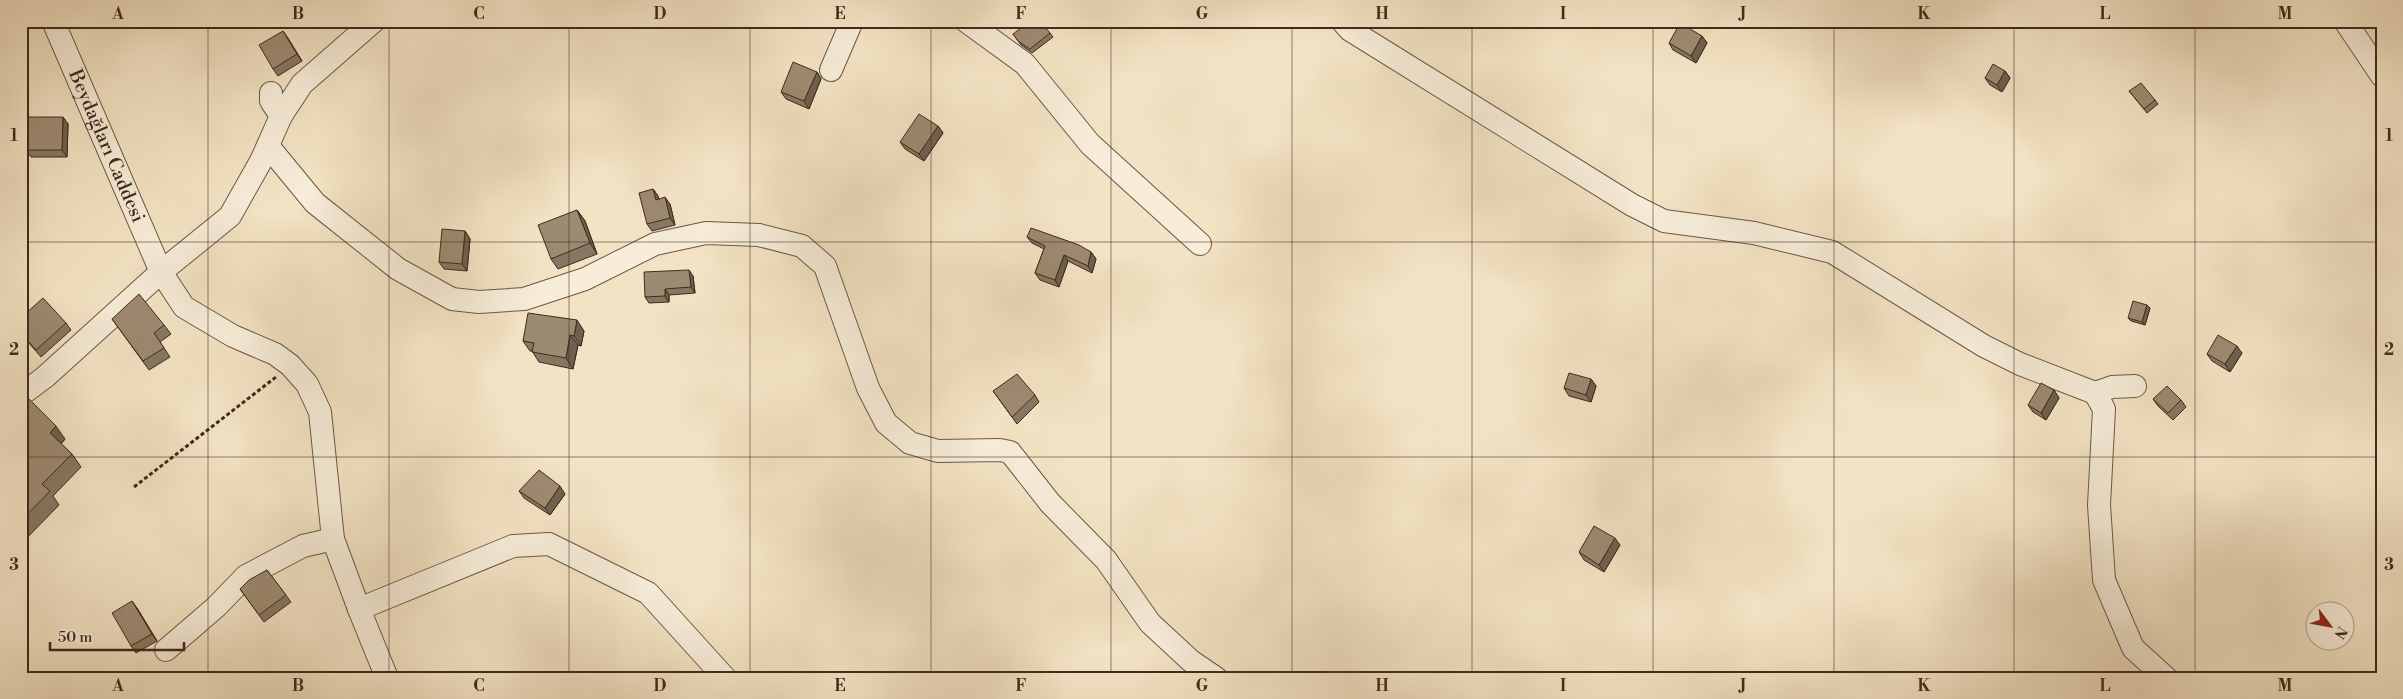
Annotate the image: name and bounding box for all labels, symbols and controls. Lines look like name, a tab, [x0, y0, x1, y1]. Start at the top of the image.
text: A	[111, 4, 124, 24]
text: B	[292, 4, 304, 24]
text: C	[473, 4, 485, 24]
text: D	[654, 4, 667, 24]
text: E	[834, 4, 846, 24]
text: F	[1015, 4, 1027, 24]
text: G	[1196, 4, 1209, 24]
text: H	[1375, 4, 1389, 24]
text: I	[1560, 4, 1566, 24]
text: J	[1738, 4, 1746, 24]
text: K	[1918, 4, 1932, 24]
text: L	[2100, 4, 2111, 24]
text: M	[2278, 4, 2293, 24]
street label: Beydağları Caddesi	[63, 65, 150, 226]
text: 1	[10, 126, 18, 146]
text: 1	[2385, 126, 2393, 146]
text: 2	[9, 340, 19, 360]
text: 2	[2384, 340, 2394, 360]
text: 3	[9, 555, 19, 575]
text: 3	[2384, 555, 2394, 575]
north arrow	[2306, 602, 2356, 652]
scale bar	[50, 619, 184, 651]
text: N	[2330, 623, 2351, 642]
text: 50 m	[58, 628, 92, 647]
text: A	[111, 676, 124, 696]
text: B	[292, 676, 304, 696]
text: C	[473, 676, 485, 696]
text: D	[654, 676, 667, 696]
text: E	[834, 676, 846, 696]
text: F	[1015, 676, 1027, 696]
text: G	[1196, 676, 1209, 696]
text: H	[1375, 676, 1389, 696]
text: I	[1560, 676, 1566, 696]
text: J	[1738, 676, 1746, 696]
text: K	[1918, 676, 1932, 696]
text: L	[2100, 676, 2111, 696]
text: M	[2278, 676, 2293, 696]

